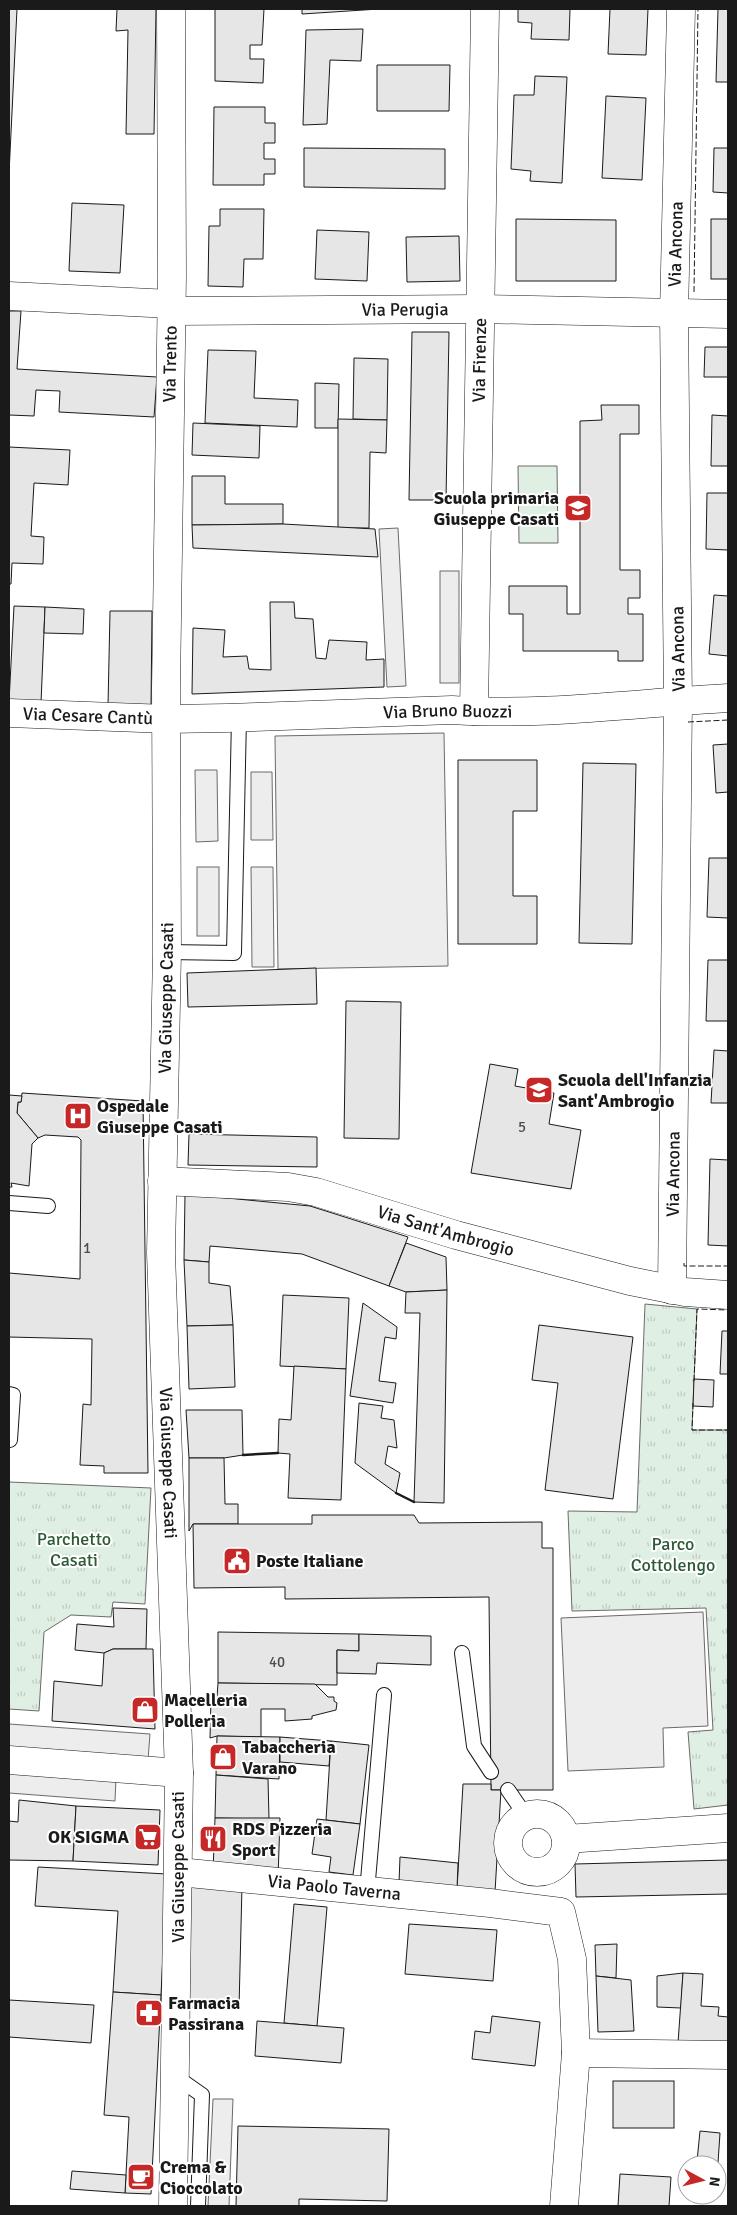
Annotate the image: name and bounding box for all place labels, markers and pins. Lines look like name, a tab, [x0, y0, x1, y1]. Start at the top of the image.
place label: Scuola primaria Giuseppe Casati	[433, 487, 559, 530]
school or university icon: Scuola primaria Giuseppe Casati	[563, 493, 593, 523]
place label: Scuola dell'Infanzia Sant'Ambrogio	[558, 1069, 712, 1112]
school or university icon: Scuola dell'Infanzia Sant'Ambrogio	[524, 1075, 554, 1105]
place label: Ospedale Giuseppe Casati	[97, 1095, 223, 1138]
hospital icon: Ospedale Giuseppe Casati	[63, 1101, 93, 1131]
public building icon: Poste Italiane	[222, 1546, 252, 1576]
place label: Poste Italiane	[256, 1550, 364, 1572]
place label: Macelleria Polleria	[164, 1689, 247, 1732]
shop icon: Macelleria Polleria	[130, 1695, 160, 1725]
place label: Tabaccheria Varano	[242, 1736, 336, 1779]
shop icon: Tabaccheria Varano	[208, 1742, 238, 1772]
place label: RDS Pizzeria Sport	[232, 1818, 332, 1861]
supermarket icon: OK SIGMA	[133, 1822, 163, 1852]
restaurant icon: RDS Pizzeria Sport	[198, 1824, 228, 1854]
place label: OK SIGMA	[48, 1826, 130, 1848]
place label: Farmacia Passirana	[168, 1992, 244, 2035]
pharmacy icon: Farmacia Passirana	[134, 1998, 164, 2028]
place label: Crema & Cioccolato	[160, 2156, 243, 2199]
cafe icon: Crema & Cioccolato	[126, 2162, 156, 2192]

